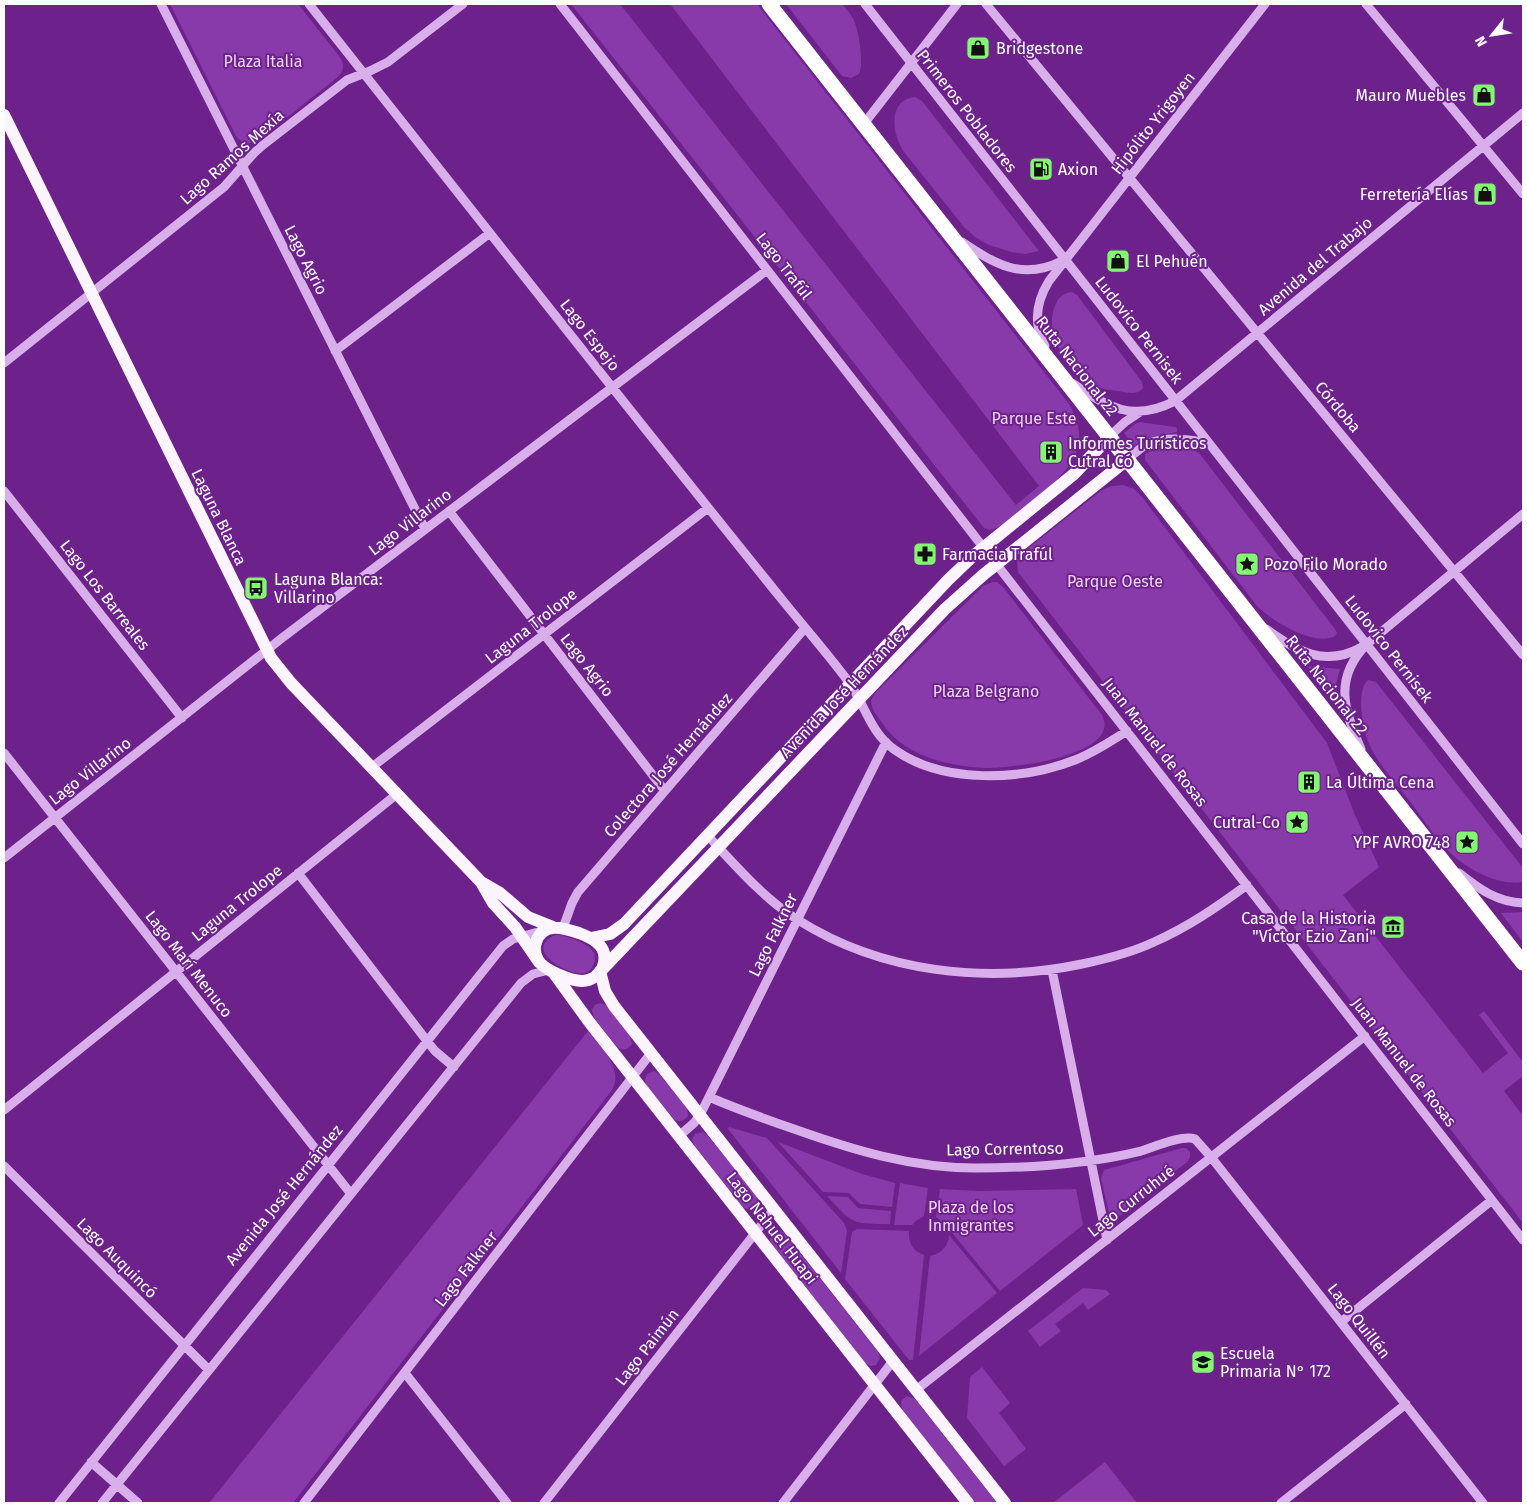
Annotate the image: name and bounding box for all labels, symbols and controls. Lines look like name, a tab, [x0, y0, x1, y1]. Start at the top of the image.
north arrow	[1467, 10, 1517, 60]
text: N	[1471, 33, 1491, 50]
shop icon: Bridgestone	[965, 35, 991, 61]
place label: Bridgestone	[996, 39, 1083, 58]
street label: Primeros Pobladores	[913, 46, 1021, 176]
park label: Plaza Italia	[224, 52, 302, 71]
street label: Hipólito Yrigoyen	[1107, 68, 1199, 178]
shop icon: Mauro Muebles	[1471, 82, 1497, 108]
place label: Mauro Muebles	[1355, 86, 1466, 105]
street label: Lago Ramos Mexía	[176, 105, 288, 209]
fuel station icon: Axion	[1028, 156, 1054, 182]
place label: Axion	[1058, 160, 1098, 179]
shop icon: Ferretería Elías	[1472, 181, 1498, 207]
place label: Ferretería Elías	[1360, 185, 1468, 204]
street label: Avenida del Trabajo	[1254, 213, 1376, 319]
street label: Lago Agrio	[280, 222, 332, 298]
street label: Lago Trafúl	[752, 229, 816, 303]
shop icon: El Pehuén	[1105, 248, 1131, 274]
place label: El Pehuén	[1136, 252, 1208, 271]
street label: Ludovico Pernisek	[1091, 272, 1187, 388]
street label: Lago Espejo	[556, 295, 624, 375]
street label: Ruta Nacional 22	[1032, 312, 1122, 420]
street label: Córdoba	[1311, 378, 1365, 436]
park label: Parque Este	[992, 409, 1076, 428]
place label: Informes Turísticos Cutral Có	[1068, 434, 1207, 471]
building icon: Informes Turísticos Cutral Có	[1038, 439, 1064, 465]
street label: Laguna Blanca	[187, 466, 251, 568]
street label: Lago Villarino	[365, 485, 455, 559]
street label: Lago Los Barreales	[56, 536, 154, 654]
pharmacy icon: Farmacia Trafúl	[912, 541, 938, 567]
place label: Farmacia Trafúl	[942, 545, 1053, 564]
place icon: Pozo Filo Morado	[1234, 551, 1260, 577]
place label: Pozo Filo Morado	[1264, 555, 1388, 574]
place label: Laguna Blanca: Villarino	[274, 570, 383, 607]
park label: Parque Oeste	[1067, 572, 1163, 591]
bus stop icon: Laguna Blanca: Villarino	[243, 575, 269, 601]
street label: Laguna Trolope	[481, 584, 581, 668]
street label: Ludovico Pernisek	[1341, 591, 1437, 707]
street label: Avenida José Hernández	[776, 622, 912, 762]
street label: Lago Agrio	[556, 629, 618, 701]
street label: Ruta Nacional 22	[1282, 631, 1372, 739]
street label: Juan Manuel de Rosas	[1099, 674, 1211, 810]
park label: Plaza Belgrano	[933, 682, 1039, 701]
street label: Colectora José Hernández	[600, 689, 736, 841]
street label: Lago Villarino	[45, 733, 135, 809]
building icon: La Última Cena	[1296, 769, 1322, 795]
place label: La Última Cena	[1326, 772, 1434, 792]
place icon: Cutral-Co	[1284, 809, 1310, 835]
place label: Cutral-Co	[1213, 813, 1280, 832]
place icon: YPF AVRO 748	[1454, 829, 1480, 855]
place label: YPF AVRO 748	[1353, 833, 1450, 852]
street label: Laguna Trolope	[188, 861, 286, 945]
street label: Lago Falkner	[745, 889, 802, 980]
street label: Lago Marí Menuco	[141, 907, 237, 1021]
place label: Casa de la Historia "Víctor Ezio Zani"	[1241, 909, 1376, 946]
museum icon: Casa de la Historia "Víctor Ezio Zani"	[1380, 914, 1406, 940]
street label: Juan Manuel de Rosas	[1348, 994, 1460, 1130]
street label: Avenida José Hernández	[222, 1121, 347, 1269]
street label: Lago Correntoso	[946, 1138, 1064, 1160]
street label: Lago Curruhué	[1084, 1161, 1178, 1241]
street label: Lago Nahuel Huapi	[722, 1168, 822, 1288]
park label: Plaza de los Inmigrantes	[928, 1198, 1014, 1235]
street label: Lago Auquincó	[73, 1214, 161, 1302]
street label: Lago Falkner	[431, 1227, 502, 1311]
street label: Lago Quillén	[1324, 1280, 1394, 1362]
street label: Lago Paimún	[611, 1305, 683, 1389]
place label: Escuela Primaria N° 172	[1220, 1344, 1331, 1381]
school or university icon: Escuela Primaria N° 172	[1190, 1349, 1216, 1375]

